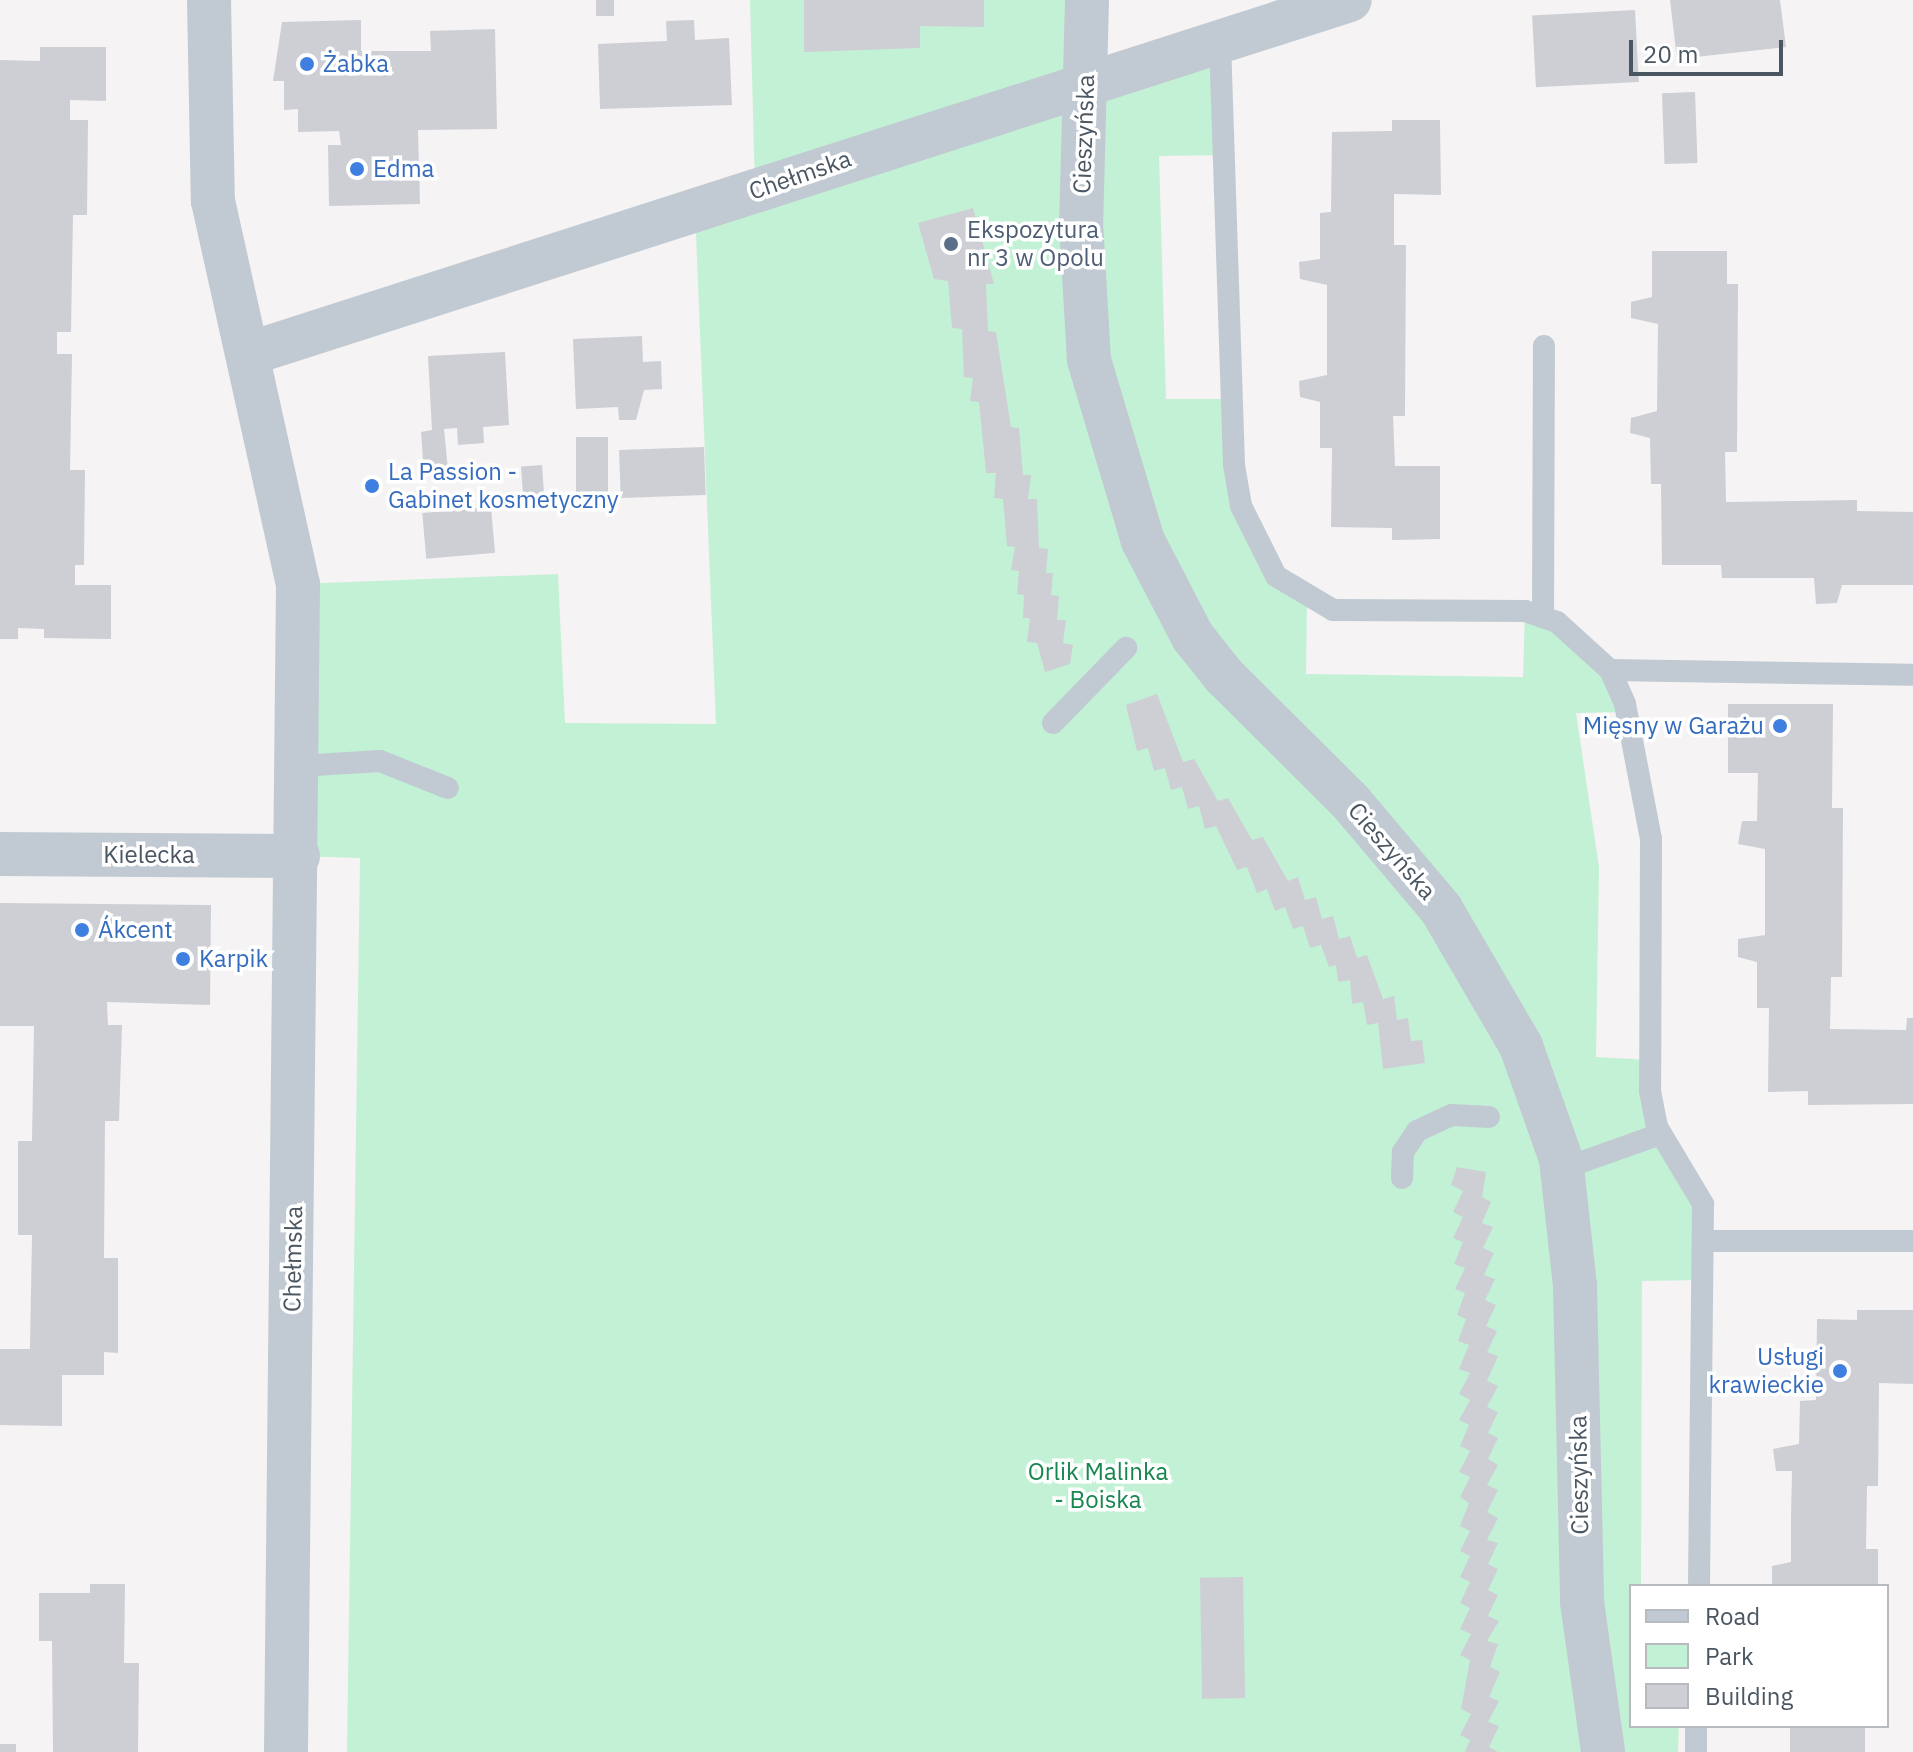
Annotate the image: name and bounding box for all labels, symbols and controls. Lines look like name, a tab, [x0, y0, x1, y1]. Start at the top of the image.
scale bar	[1633, 24, 1787, 74]
text: 20 m	[1643, 38, 1698, 70]
place label: Żabka	[323, 50, 389, 78]
marker: Żabka	[298, 55, 316, 73]
street label: Cieszyńska	[1068, 74, 1100, 194]
street label: Chełmska	[745, 144, 855, 206]
place label: Edma	[373, 155, 434, 183]
marker: Edma	[348, 160, 366, 178]
place label: Ekspozytura nr 3 w Opolu	[967, 216, 1104, 272]
marker: Ekspozytura nr 3 w Opolu	[942, 235, 960, 253]
place label: La Passion - Gabinet kosmetyczny	[388, 458, 619, 514]
marker: La Passion - Gabinet kosmetyczny	[363, 477, 381, 495]
place label: Mięsny w Garażu	[1583, 712, 1764, 740]
marker: Mięsny w Garażu	[1771, 717, 1789, 735]
street label: Cieszyńska	[1342, 797, 1442, 905]
street label: Kielecka	[103, 841, 195, 869]
place label: Ákcent	[98, 916, 173, 944]
marker: Ákcent	[73, 921, 91, 939]
place label: Karpik	[199, 945, 268, 973]
marker: Karpik	[174, 950, 192, 968]
street label: Chełmska	[278, 1206, 308, 1312]
place label: Usługi krawieckie	[1708, 1343, 1824, 1399]
marker: Usługi krawieckie	[1831, 1362, 1849, 1380]
street label: Cieszyńska	[1564, 1415, 1594, 1535]
park label: Orlik Malinka - Boiska	[1028, 1458, 1168, 1514]
legend	[1629, 1584, 1889, 1728]
text: Road	[1705, 1600, 1760, 1632]
text: Park	[1705, 1640, 1754, 1672]
text: Building	[1705, 1680, 1793, 1712]

